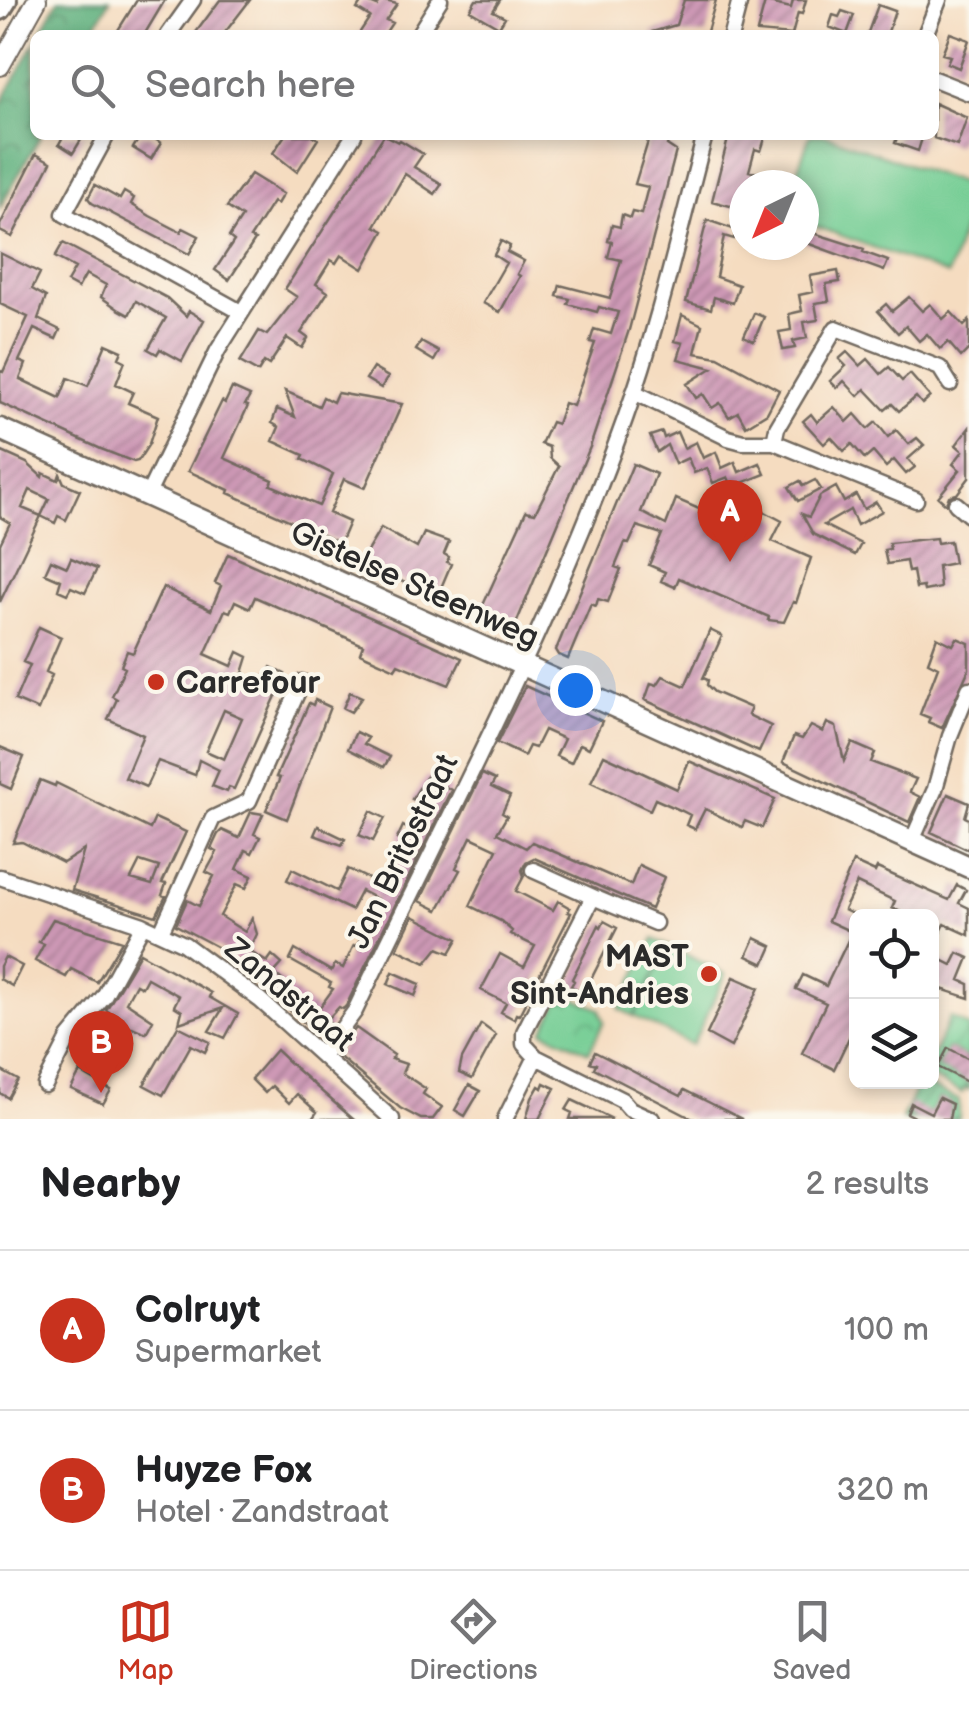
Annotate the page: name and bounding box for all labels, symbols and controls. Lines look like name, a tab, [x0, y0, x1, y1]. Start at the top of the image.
search box	[30, 30, 939, 140]
icon: search	[65, 58, 120, 113]
text: Search here	[145, 63, 356, 108]
north arrow	[729, 170, 819, 260]
pin: A	[698, 480, 762, 562]
street label: Gistelse Steenweg	[284, 513, 545, 658]
place label: Carrefour	[176, 664, 320, 703]
your location	[550, 665, 601, 716]
marker: Carrefour	[145, 671, 167, 693]
street label: Jan Britostraat	[339, 748, 467, 955]
map controls	[849, 909, 939, 1089]
button: locate	[849, 909, 939, 999]
street label: Zandstraat	[216, 929, 362, 1061]
place label: MAST Sint-Andries	[510, 938, 690, 1014]
marker: MAST Sint-Andries	[698, 963, 720, 985]
button: layers	[849, 999, 939, 1089]
pin: B	[68, 1010, 134, 1093]
text: Nearby	[40, 1159, 180, 1210]
text: 2 results	[805, 1165, 929, 1204]
text: Colruyt	[135, 1288, 261, 1333]
text: A	[63, 1311, 82, 1350]
text: 100 m	[844, 1311, 929, 1350]
text: Supermarket	[135, 1333, 321, 1372]
text: Huyze Fox	[135, 1448, 312, 1493]
text: B	[61, 1471, 84, 1510]
text: 320 m	[837, 1471, 929, 1510]
text: Hotel · Zandstraat	[135, 1493, 389, 1532]
tab: Map	[118, 1594, 174, 1687]
tab: Directions	[409, 1594, 538, 1687]
tab: Saved	[773, 1594, 851, 1687]

